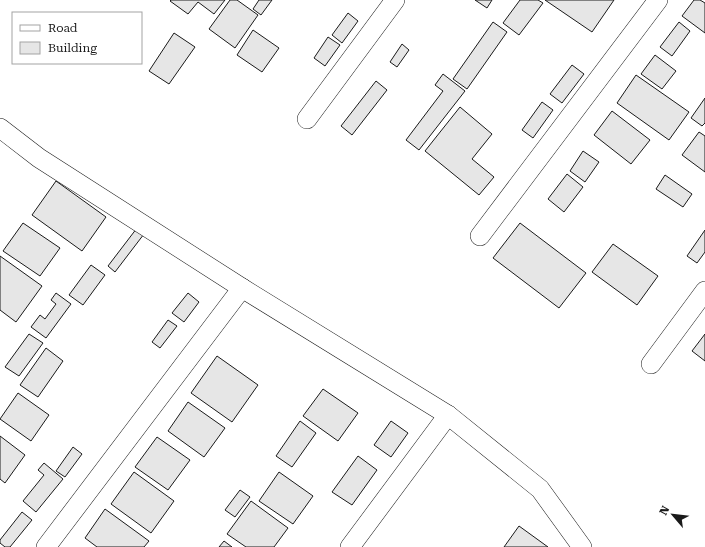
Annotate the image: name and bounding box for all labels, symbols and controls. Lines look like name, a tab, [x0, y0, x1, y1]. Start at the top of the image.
legend	[12, 12, 142, 64]
text: Road	[48, 21, 78, 35]
text: Building	[48, 41, 97, 55]
north arrow	[653, 495, 693, 535]
text: N	[657, 503, 673, 517]

